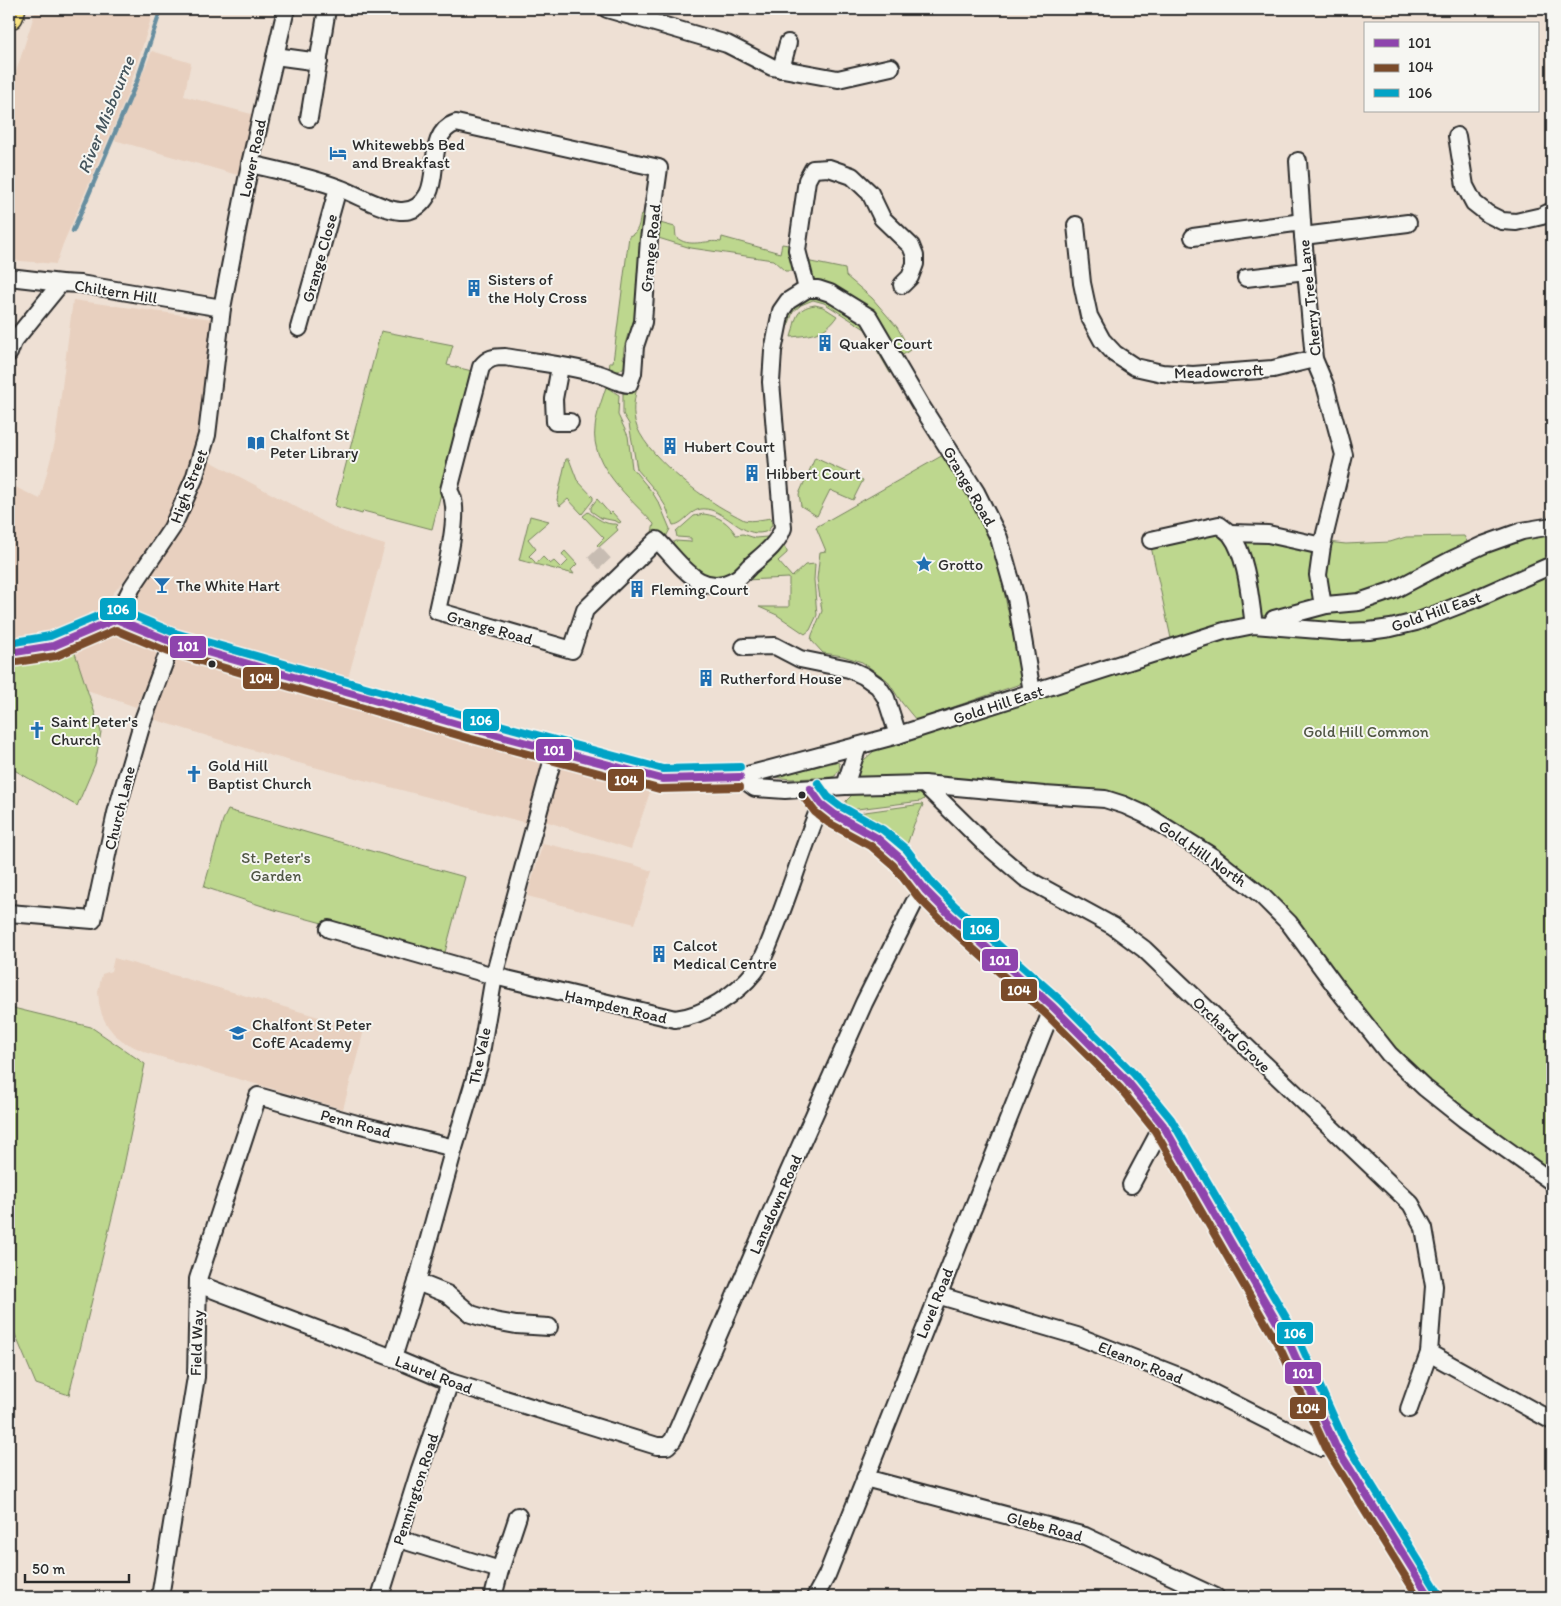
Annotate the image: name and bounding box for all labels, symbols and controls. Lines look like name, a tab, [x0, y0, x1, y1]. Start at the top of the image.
legend	[1364, 22, 1538, 112]
text: 101	[1408, 34, 1431, 52]
water label: River Misbourne	[72, 52, 140, 177]
text: 104	[1408, 58, 1433, 76]
text: 106	[1408, 84, 1432, 102]
street label: Lower Road	[235, 117, 270, 199]
place label: Whitewebbs Bed and Breakfast	[352, 135, 465, 172]
hotel icon: Whitewebbs Bed and Breakfast	[328, 143, 348, 163]
street label: Grange Road	[636, 203, 665, 293]
street label: Grange Close	[298, 212, 341, 305]
street label: Cherry Tree Lane	[1294, 239, 1325, 357]
place label: Sisters of the Holy Cross	[488, 270, 587, 307]
street label: Chiltern Hill	[73, 276, 159, 308]
building icon: Sisters of the Holy Cross	[464, 278, 484, 298]
building icon: Quaker Court	[815, 333, 835, 353]
place label: Quaker Court	[839, 334, 933, 353]
street label: Meadowcroft	[1174, 360, 1264, 383]
place label: Chalfont St Peter Library	[270, 425, 359, 462]
library icon: Chalfont St Peter Library	[246, 433, 266, 453]
building icon: Hubert Court	[660, 436, 680, 456]
place label: Hubert Court	[684, 437, 775, 456]
street label: Grange Road	[939, 443, 1000, 530]
street label: High Street	[166, 446, 211, 526]
building icon: Hibbert Court	[742, 463, 762, 483]
place label: Hibbert Court	[766, 464, 861, 483]
place icon: Grotto	[914, 554, 934, 574]
place label: Grotto	[938, 555, 983, 574]
bar icon: The White Hart	[152, 575, 172, 595]
place label: The White Hart	[176, 576, 280, 595]
building icon: Fleming Court	[627, 579, 647, 599]
place label: Fleming Court	[651, 580, 749, 599]
street label: Gold Hill East	[1389, 587, 1484, 636]
line badge: 106	[99, 597, 137, 621]
text: 106	[107, 601, 130, 618]
street label: Grange Road	[445, 606, 535, 649]
line badge: 101	[169, 635, 207, 659]
text: 101	[177, 638, 199, 655]
unlabelled marker	[207, 659, 217, 669]
line badge: 104	[242, 666, 280, 690]
building icon: Rutherford House	[696, 668, 716, 688]
place label: Rutherford House	[720, 669, 842, 688]
text: 104	[249, 670, 273, 687]
street label: Gold Hill East	[951, 681, 1046, 728]
line badge: 106	[462, 708, 500, 732]
place label: Saint Peter's Church	[51, 712, 138, 749]
text: 106	[470, 712, 493, 729]
church icon: Saint Peter's Church	[27, 720, 47, 740]
park label: Gold Hill Common	[1303, 722, 1429, 741]
line badge: 101	[535, 738, 573, 762]
text: 101	[543, 742, 565, 759]
place label: Gold Hill Baptist Church	[208, 756, 311, 793]
street label: Church Lane	[100, 764, 139, 852]
church icon: Gold Hill Baptist Church	[184, 764, 204, 784]
line badge: 104	[607, 768, 645, 792]
text: 104	[614, 772, 638, 789]
unlabelled marker	[797, 790, 807, 800]
street label: Gold Hill North	[1155, 816, 1251, 891]
park label: St. Peter's Garden	[241, 848, 311, 885]
line badge: 106	[962, 917, 1000, 941]
text: 106	[970, 921, 993, 938]
place label: Calcot Medical Centre	[673, 936, 777, 973]
building icon: Calcot Medical Centre	[649, 944, 669, 964]
line badge: 101	[981, 948, 1019, 972]
text: 101	[989, 952, 1011, 969]
line badge: 104	[1000, 978, 1038, 1002]
text: 104	[1007, 982, 1031, 999]
street label: Hampden Road	[563, 985, 669, 1028]
street label: Orchard Grove	[1189, 992, 1275, 1077]
place label: Chalfont St Peter CofE Academy	[252, 1015, 372, 1052]
school or university icon: Chalfont St Peter CofE Academy	[228, 1023, 248, 1043]
street label: The Vale	[464, 1025, 495, 1087]
street label: Penn Road	[318, 1105, 394, 1142]
street label: Lansdown Road	[745, 1151, 806, 1257]
street label: Lovel Road	[912, 1265, 957, 1341]
street label: Field Way	[186, 1309, 207, 1376]
line badge: 106	[1276, 1321, 1314, 1345]
text: 106	[1284, 1325, 1307, 1342]
street label: Eleanor Road	[1096, 1337, 1186, 1388]
street label: Laurel Road	[392, 1351, 476, 1398]
line badge: 101	[1284, 1361, 1322, 1385]
text: 101	[1292, 1365, 1314, 1382]
line badge: 104	[1289, 1396, 1327, 1420]
text: 104	[1296, 1400, 1320, 1417]
street label: Pennington Road	[388, 1431, 443, 1547]
street label: Glebe Road	[1005, 1507, 1085, 1546]
scale bar	[25, 1551, 129, 1583]
text: 50 m	[32, 1560, 65, 1578]

